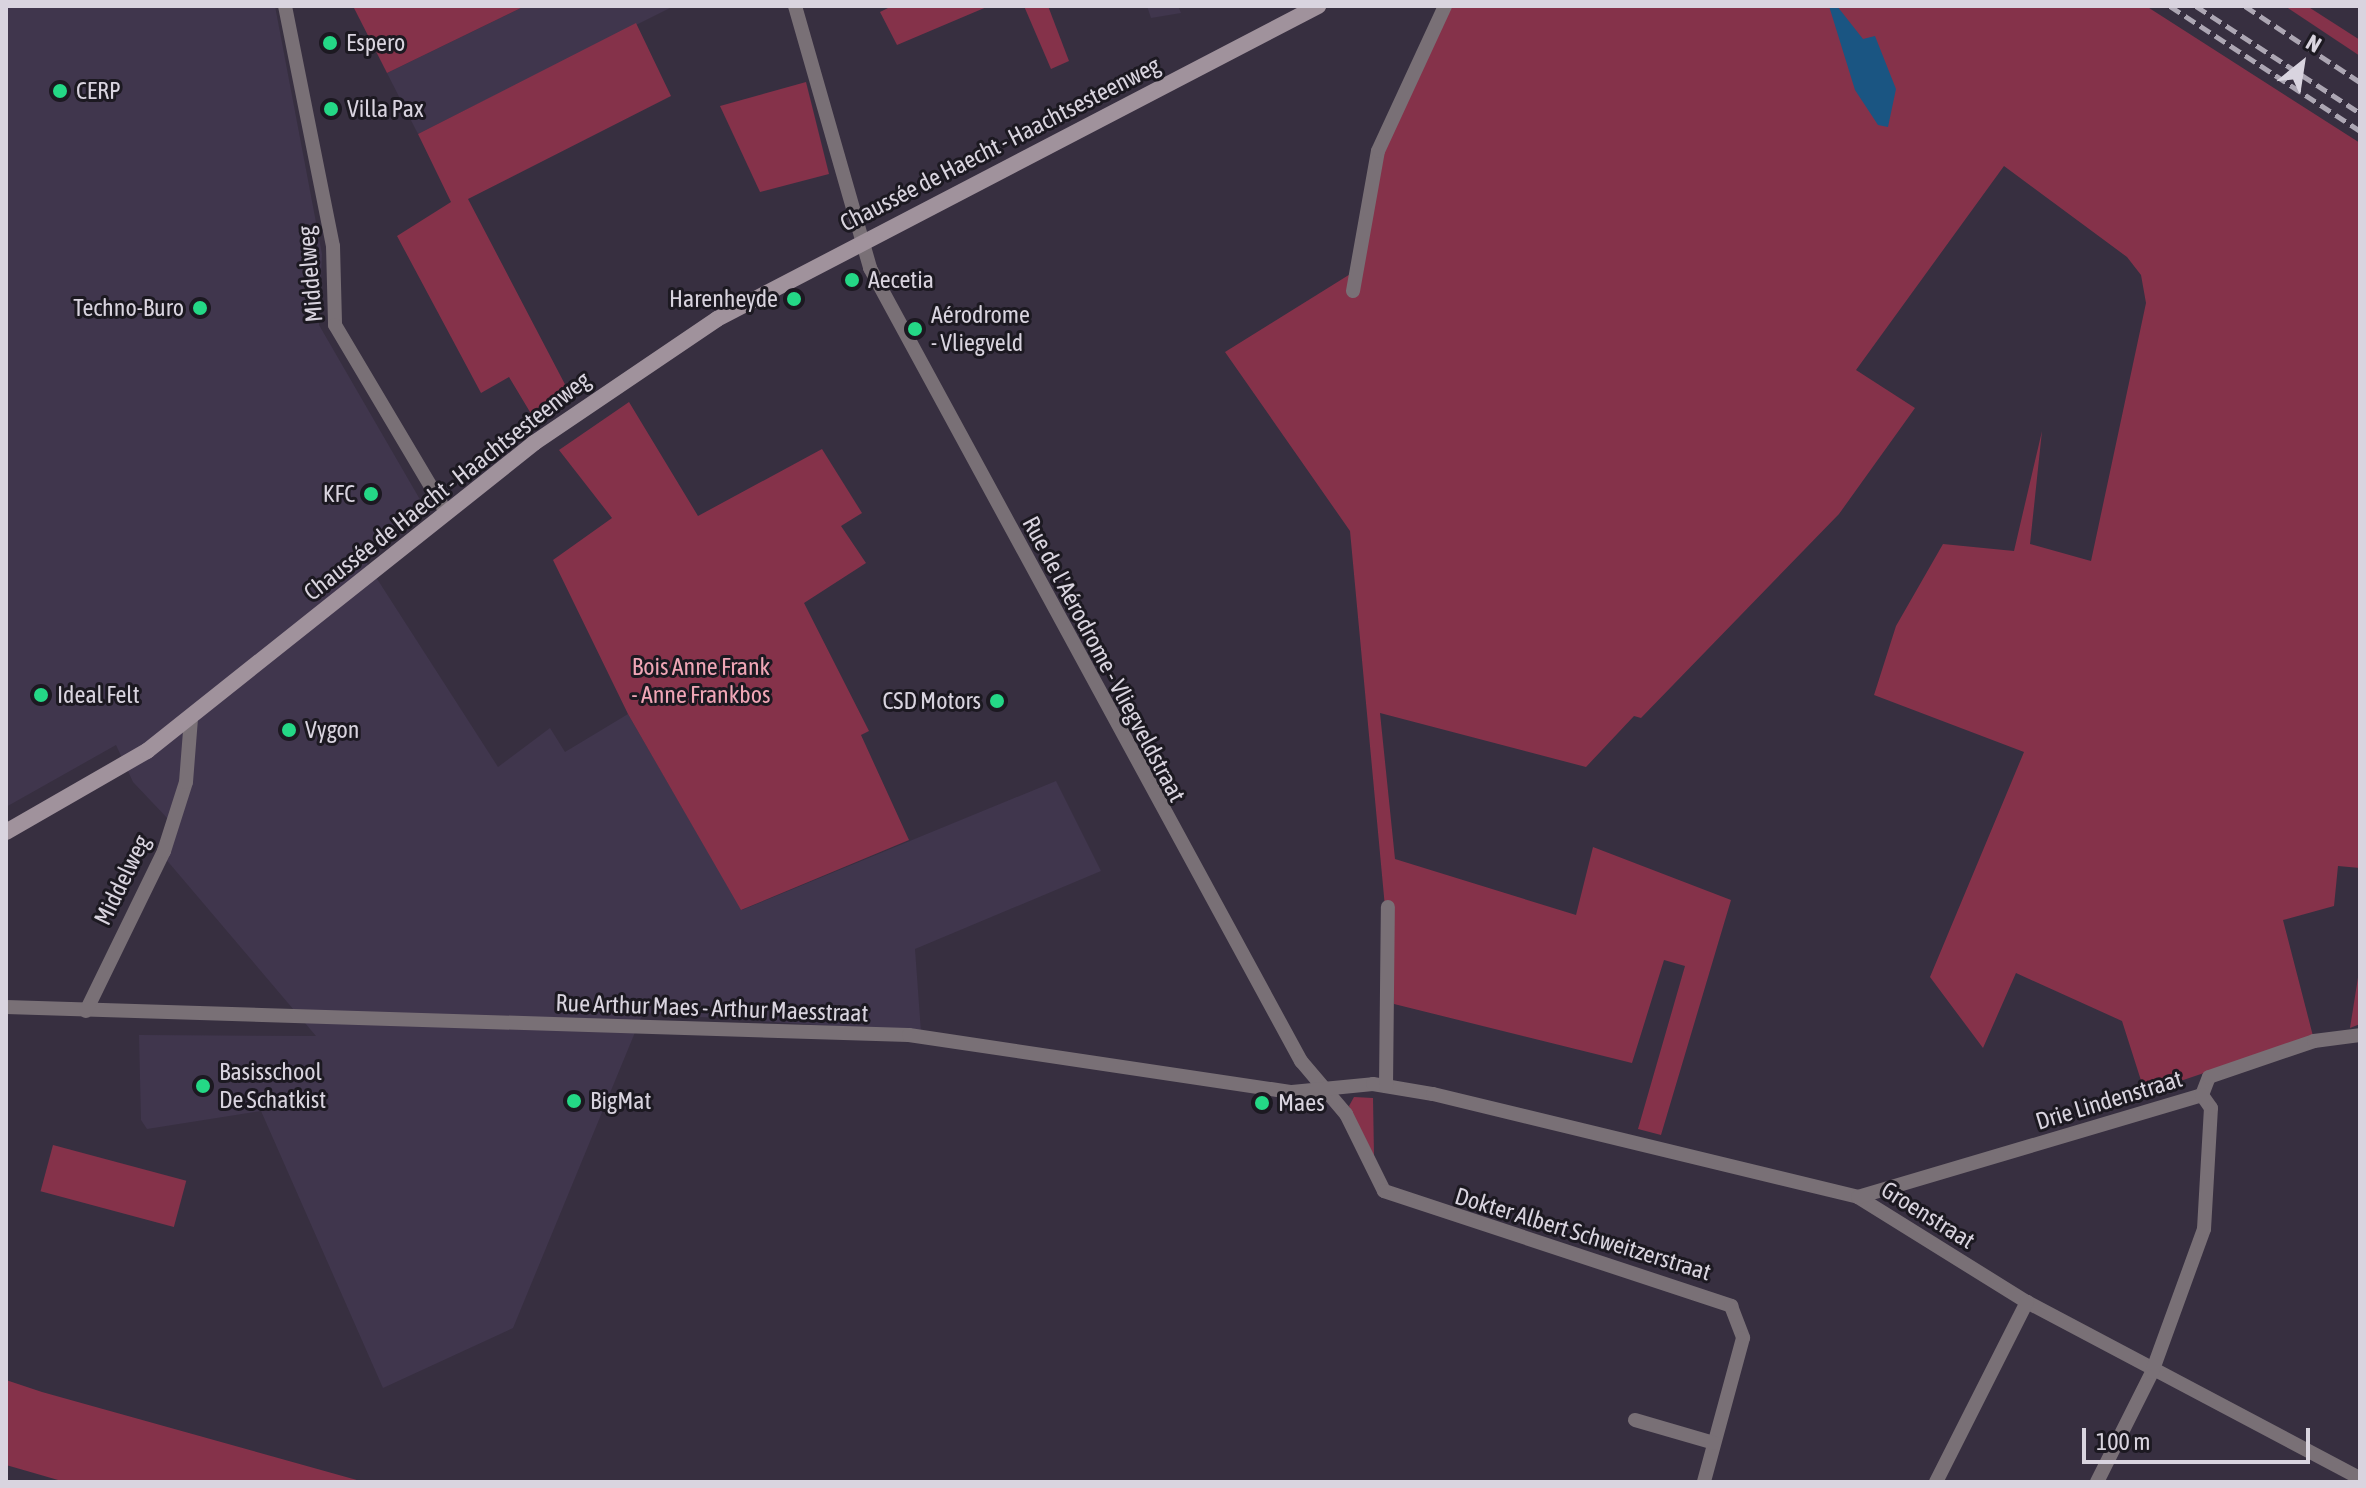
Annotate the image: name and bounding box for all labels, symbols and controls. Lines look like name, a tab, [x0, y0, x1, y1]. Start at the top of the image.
north arrow	[2262, 24, 2342, 104]
place label: Espero	[346, 29, 405, 57]
text: N	[2302, 29, 2326, 58]
marker: Espero	[321, 34, 339, 52]
street label: Chaussée de Haecht - Haachtsesteenweg	[835, 51, 1165, 237]
place label: CERP	[76, 77, 121, 105]
marker: CERP	[51, 82, 69, 100]
place label: Villa Pax	[347, 95, 424, 123]
marker: Villa Pax	[322, 100, 340, 118]
street label: Middelweg	[291, 225, 329, 323]
place label: Aecetia	[868, 266, 934, 294]
marker: Aecetia	[843, 271, 861, 289]
place label: Harenheyde	[669, 285, 778, 313]
marker: Harenheyde	[785, 290, 803, 308]
place label: Techno-Buro	[73, 294, 184, 322]
marker: Techno-Buro	[191, 299, 209, 317]
place label: Aérodrome - Vliegveld	[931, 301, 1030, 357]
marker: Aérodrome - Vliegveld	[906, 320, 924, 338]
street label: Chaussée de Haecht - Haachtsesteenweg	[298, 365, 596, 607]
place label: KFC	[323, 480, 355, 508]
marker: KFC	[362, 485, 380, 503]
street label: Rue de l'Aérodrome - Vliegveldstraat	[1016, 511, 1192, 807]
park label: Bois Anne Frank - Anne Frankbos	[632, 653, 770, 709]
place label: Ideal Felt	[57, 681, 140, 709]
marker: Ideal Felt	[32, 686, 50, 704]
place label: CSD Motors	[883, 687, 981, 715]
marker: CSD Motors	[988, 692, 1006, 710]
place label: Vygon	[305, 716, 359, 744]
marker: Vygon	[280, 721, 298, 739]
street label: Middelweg	[88, 830, 156, 930]
street label: Rue Arthur Maes - Arthur Maesstraat	[555, 988, 869, 1028]
place label: Basisschool De Schatkist	[219, 1058, 326, 1114]
street label: Drie Lindenstraat	[2032, 1064, 2186, 1136]
marker: Basisschool De Schatkist	[194, 1077, 212, 1095]
place label: BigMat	[590, 1087, 651, 1115]
place label: Maes	[1278, 1089, 1325, 1117]
marker: BigMat	[565, 1092, 583, 1110]
marker: Maes	[1253, 1094, 1271, 1112]
street label: Groenstraat	[1876, 1175, 1980, 1255]
street label: Dokter Albert Schweitzerstraat	[1451, 1181, 1715, 1287]
scale bar	[2086, 1412, 2314, 1462]
text: 100 m	[2096, 1428, 2150, 1455]

